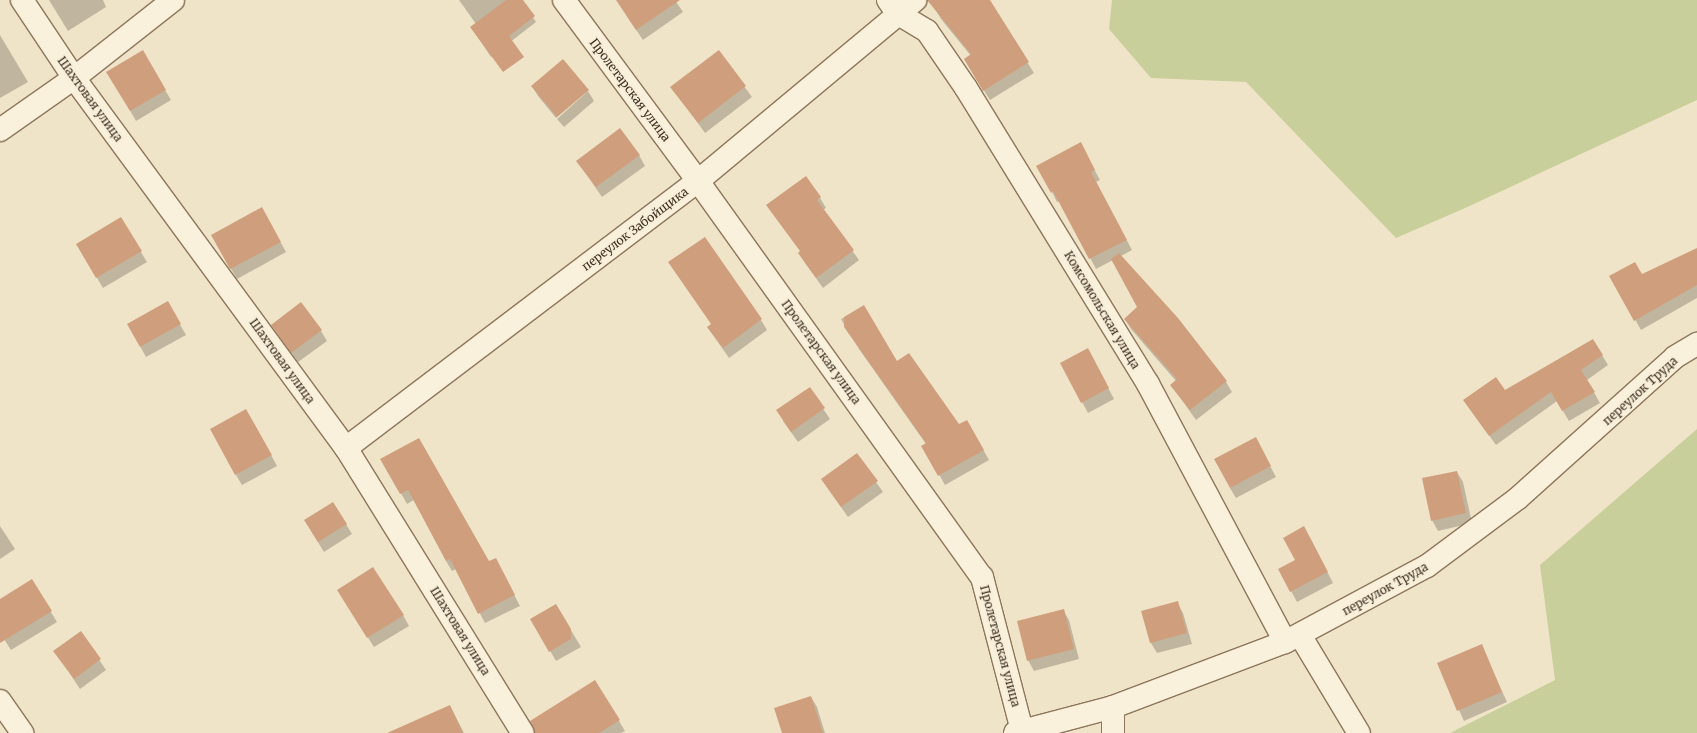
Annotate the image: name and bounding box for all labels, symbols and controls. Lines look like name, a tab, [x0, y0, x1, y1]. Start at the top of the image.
street label: Пролетарская улица	[587, 36, 673, 144]
street label: Шахтовая улица	[54, 54, 126, 144]
street label: переулок Забойщика	[579, 184, 691, 274]
street label: Комсомольская улица	[1061, 248, 1143, 372]
street label: Пролетарская улица	[778, 297, 864, 407]
street label: Шахтовая улица	[246, 316, 318, 406]
street label: переулок Труда	[1600, 354, 1680, 428]
street label: переулок Труда	[1340, 560, 1430, 618]
street label: Шахтовая улица	[427, 584, 493, 678]
street label: Пролетарская улица	[977, 584, 1023, 708]

